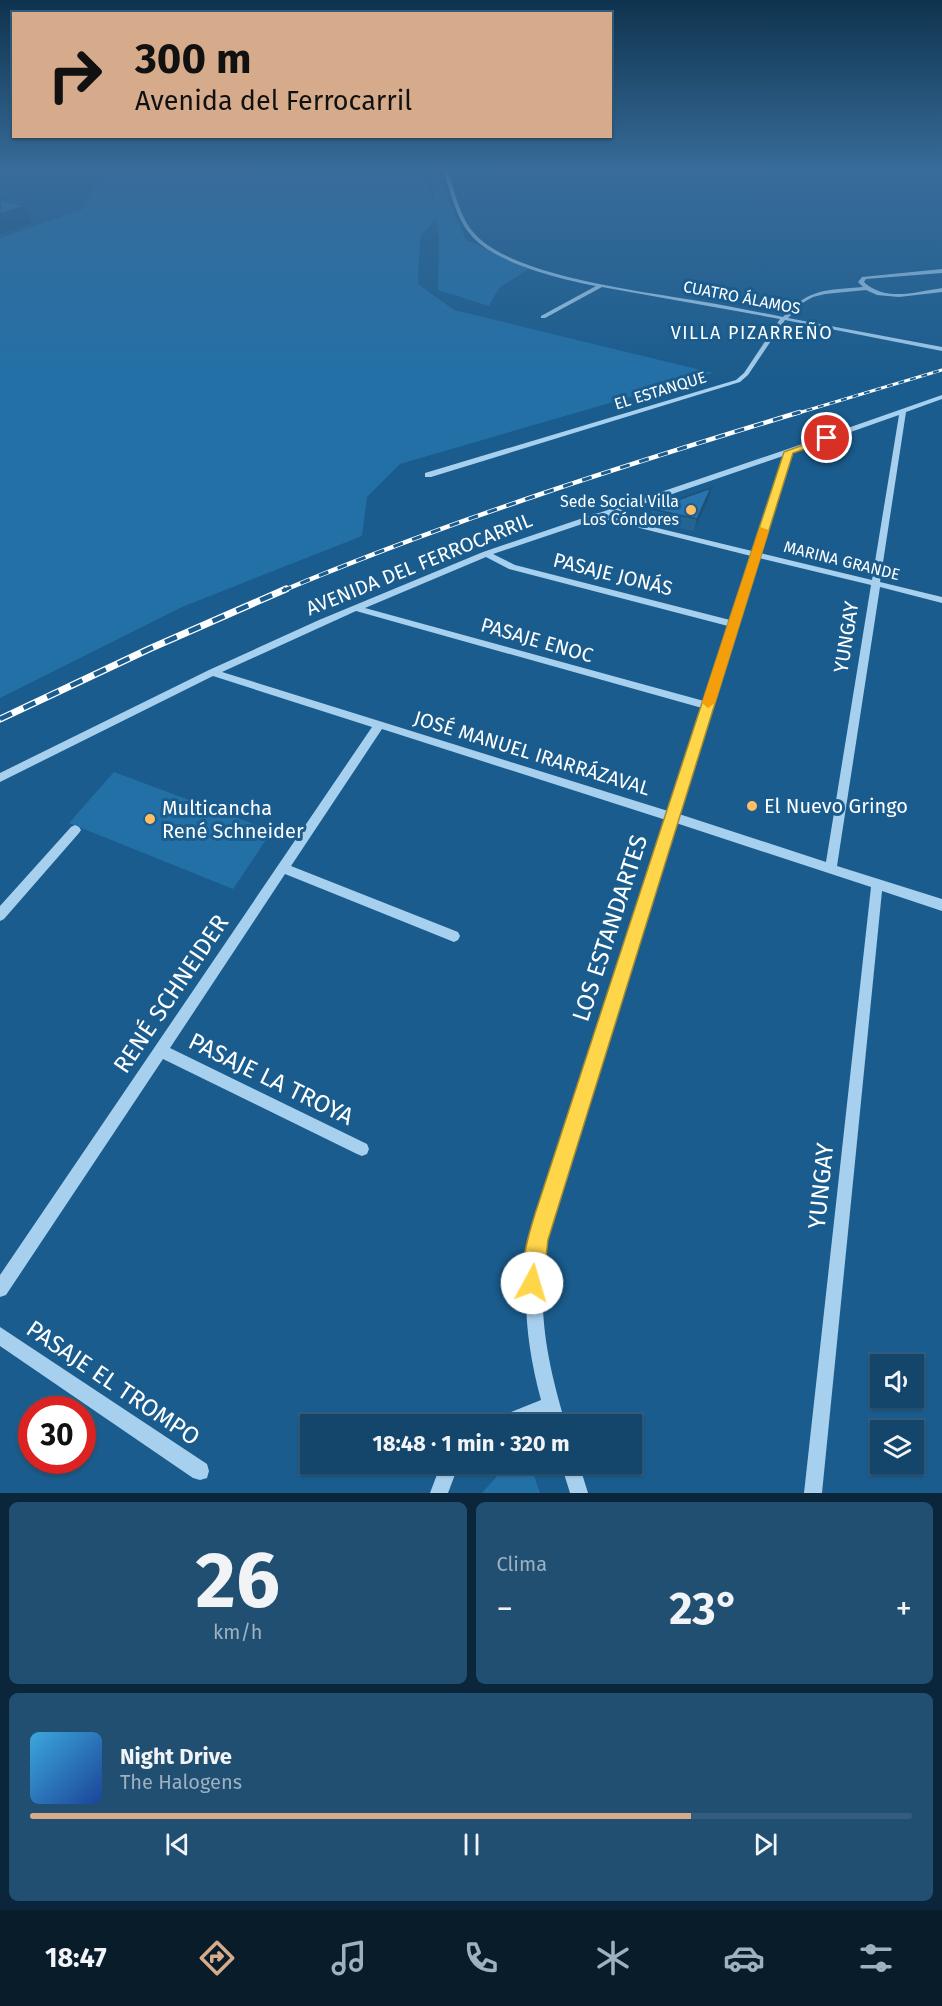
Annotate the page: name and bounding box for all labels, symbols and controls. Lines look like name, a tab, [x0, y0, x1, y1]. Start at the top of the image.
text: 300 m	[135, 34, 251, 84]
icon: right	[36, 36, 114, 114]
text: Avenida del Ferrocarril	[135, 85, 412, 117]
street label: CUATRO ÁLAMOS	[682, 276, 803, 318]
district label: VILLA PIZARREÑO	[671, 321, 833, 344]
street label: EL ESTANQUE	[612, 367, 708, 413]
pin	[801, 412, 852, 463]
icon: arrive	[810, 421, 843, 454]
place label: Sede Social Villa Los Cóndores	[560, 492, 679, 529]
marker: Sede Social Villa Los Cóndores	[684, 503, 698, 517]
street label: AVENIDA DEL FERROCARRIL	[302, 508, 536, 620]
street label: MARINA GRANDE	[782, 537, 902, 584]
street label: PASAJE JONÁS	[551, 548, 675, 600]
street label: YUNGAY	[829, 600, 863, 674]
street label: PASAJE ENOC	[478, 613, 596, 667]
street label: JOSÉ MANUEL IRARRÁZAVAL	[411, 706, 653, 800]
place label: El Nuevo Gringo	[764, 794, 908, 818]
place label: Multicancha René Schneider	[162, 796, 304, 843]
marker: El Nuevo Gringo	[745, 799, 759, 813]
marker: Multicancha René Schneider	[143, 812, 157, 826]
street label: LOS ESTANDARTES	[567, 831, 653, 1025]
street label: RENÉ SCHNEIDER	[107, 909, 234, 1078]
street label: PASAJE LA TROYA	[184, 1027, 358, 1131]
street label: YUNGAY	[803, 1141, 840, 1230]
position arrow	[500, 1251, 564, 1315]
street label: PASAJE EL TROMPO	[21, 1315, 205, 1451]
map controls	[870, 1354, 924, 1474]
button: sound	[870, 1354, 924, 1408]
speed limit sign: 30	[18, 1396, 96, 1474]
button: layers	[870, 1420, 924, 1474]
text: 18:48 · 1 min · 320 m	[373, 1430, 569, 1457]
text: 26	[196, 1534, 280, 1628]
text: Clima	[497, 1552, 547, 1576]
text: 23°	[669, 1582, 739, 1636]
text: −	[497, 1589, 513, 1629]
text: +	[896, 1589, 912, 1629]
text: km/h	[213, 1620, 263, 1644]
text: Night Drive	[120, 1743, 232, 1770]
text: The Halogens	[120, 1770, 242, 1794]
icon: previous	[161, 1828, 194, 1861]
icon: pause	[455, 1828, 488, 1861]
icon: next	[749, 1828, 782, 1861]
icon: directions	[196, 1937, 238, 1979]
icon: music	[328, 1937, 370, 1979]
icon: phone	[460, 1937, 502, 1979]
icon: climate	[592, 1937, 634, 1979]
icon: car	[723, 1937, 765, 1979]
icon: filters	[855, 1937, 897, 1979]
text: 18:47	[45, 1942, 107, 1974]

